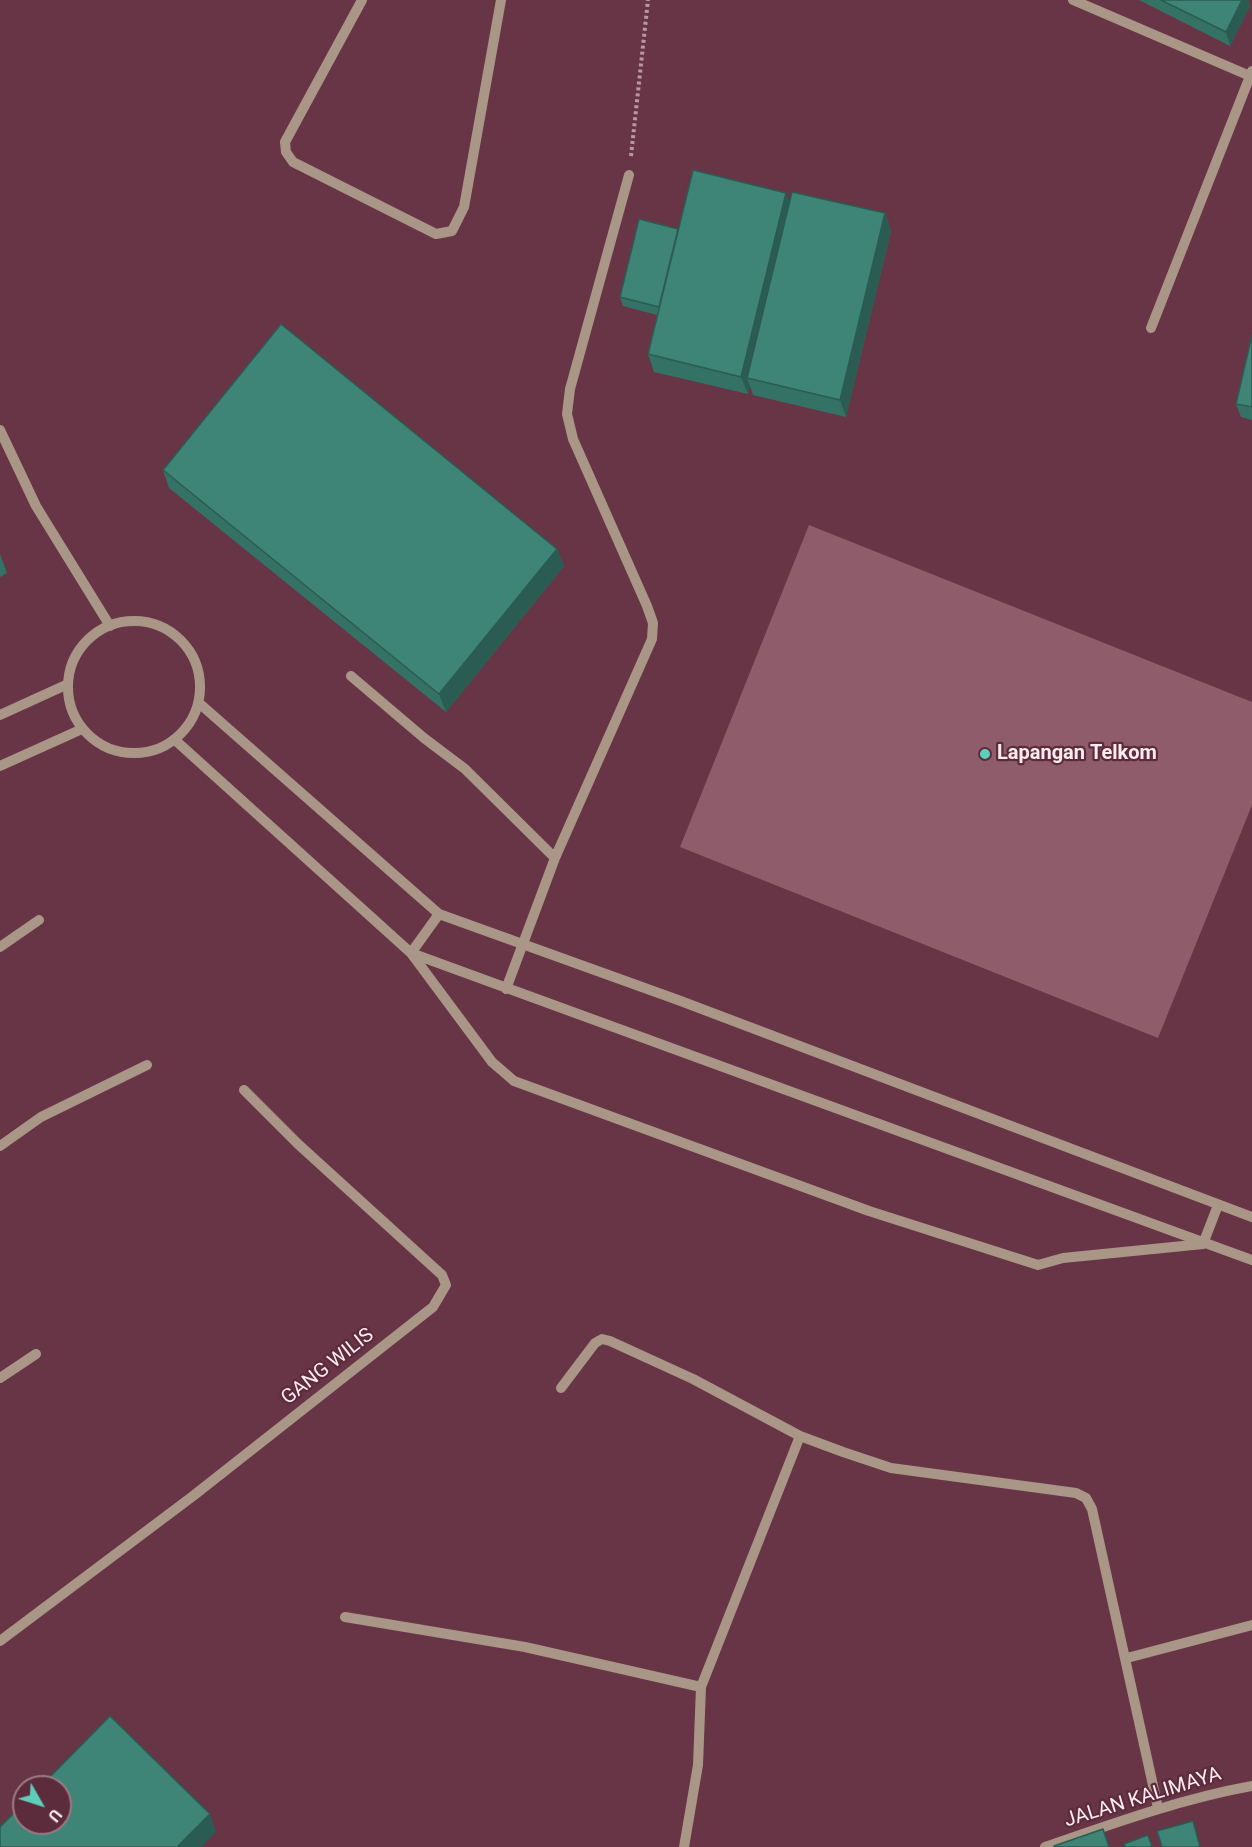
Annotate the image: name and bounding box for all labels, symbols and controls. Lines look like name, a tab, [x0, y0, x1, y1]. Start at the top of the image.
place label: Lapangan Telkom	[997, 742, 1157, 766]
marker: Lapangan Telkom	[978, 747, 992, 761]
street label: GANG WILIS	[277, 1323, 379, 1411]
street label: JALAN KALIMAYA	[1062, 1763, 1224, 1833]
north arrow	[12, 1775, 72, 1835]
text: U	[44, 1805, 66, 1825]

